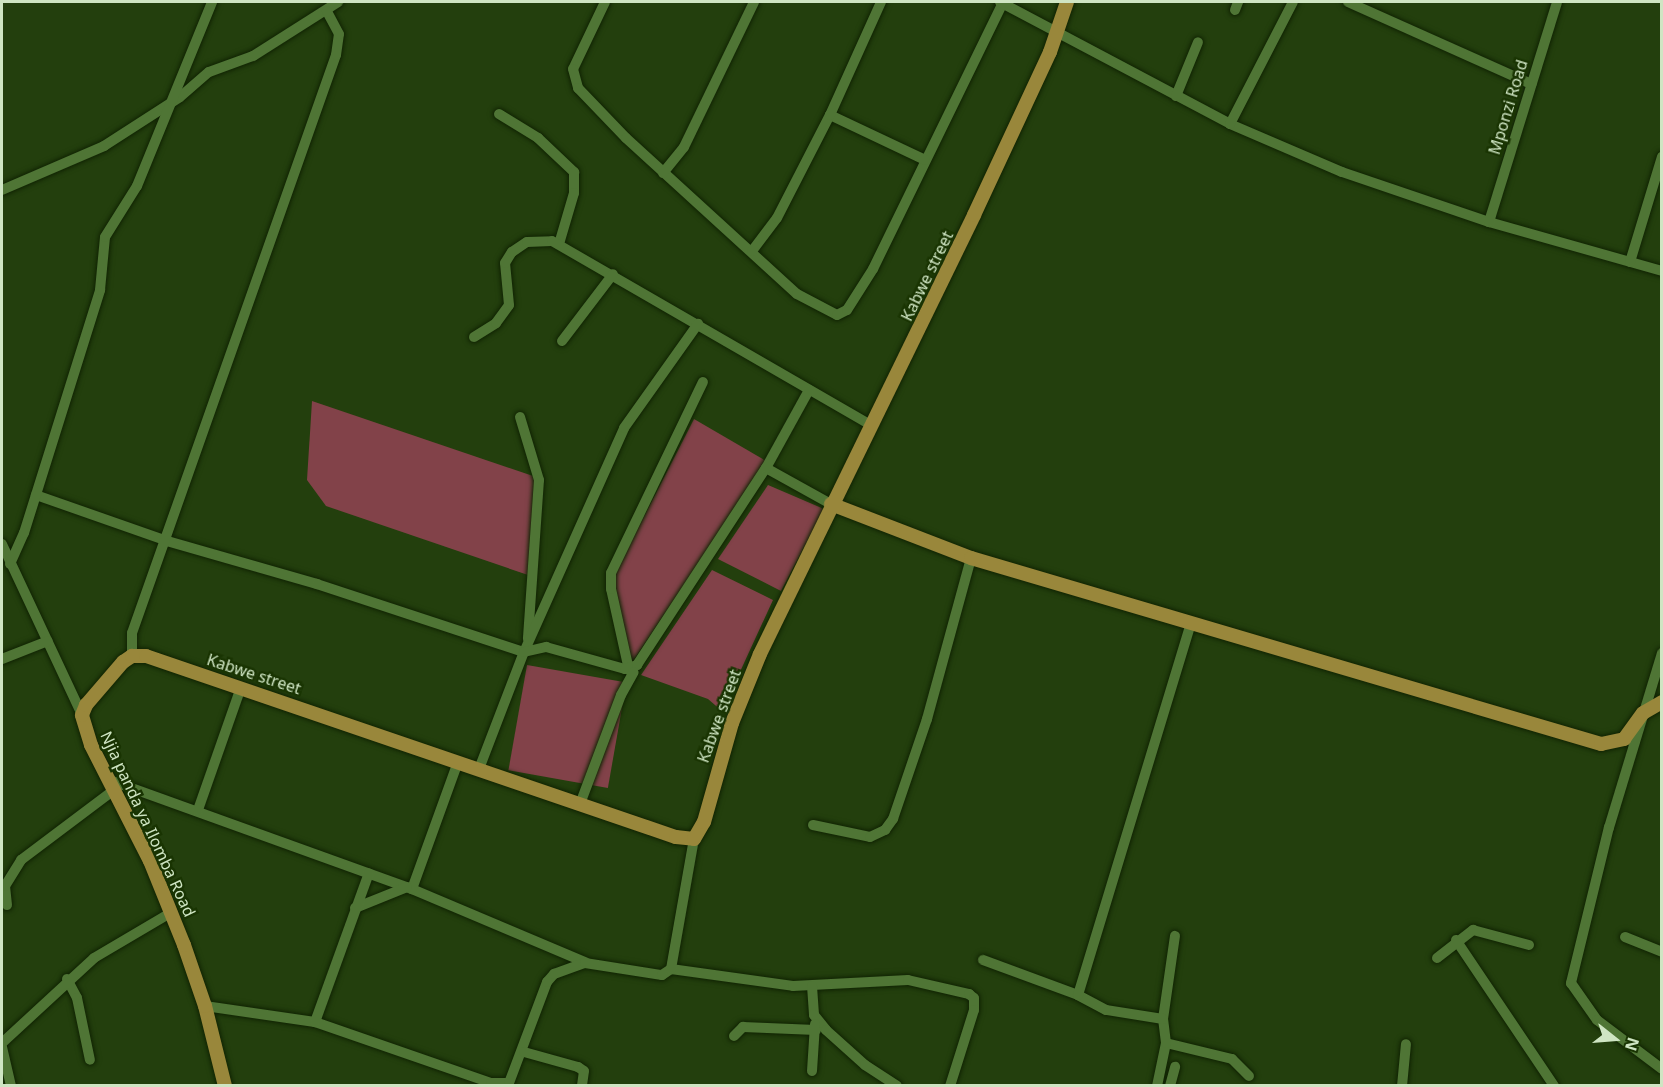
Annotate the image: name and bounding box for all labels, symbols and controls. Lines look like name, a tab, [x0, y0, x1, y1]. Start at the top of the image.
street label: Mponzi Road	[1484, 57, 1532, 157]
street label: Kabwe street	[897, 228, 957, 324]
street label: Kabwe street	[205, 650, 303, 698]
street label: Kabwe street	[693, 667, 745, 765]
street label: Njia panda ya Ilomba Road	[97, 728, 199, 920]
north arrow	[1585, 1009, 1645, 1069]
text: N	[1620, 1035, 1645, 1054]

